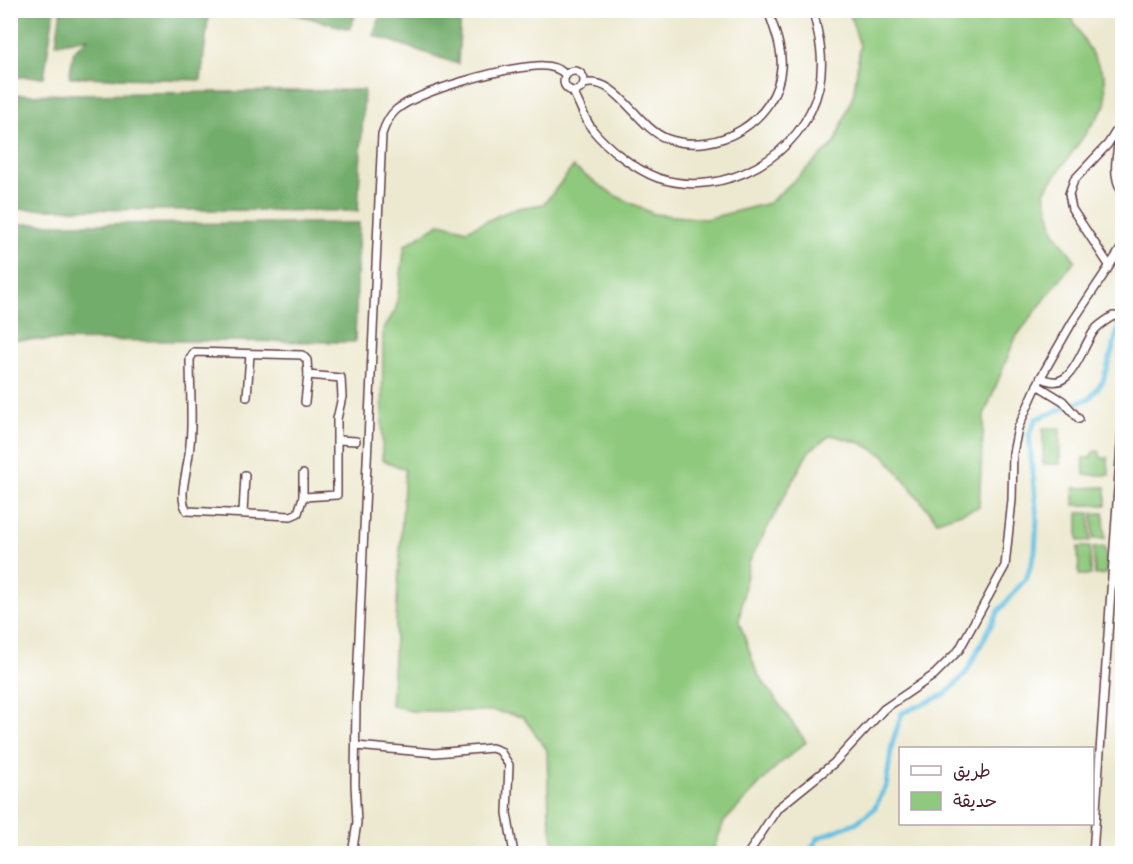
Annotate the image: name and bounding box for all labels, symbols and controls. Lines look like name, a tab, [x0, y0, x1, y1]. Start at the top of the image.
legend	[899, 747, 1094, 825]
text: طريق	[953, 758, 991, 783]
text: حديقة	[953, 788, 997, 813]

